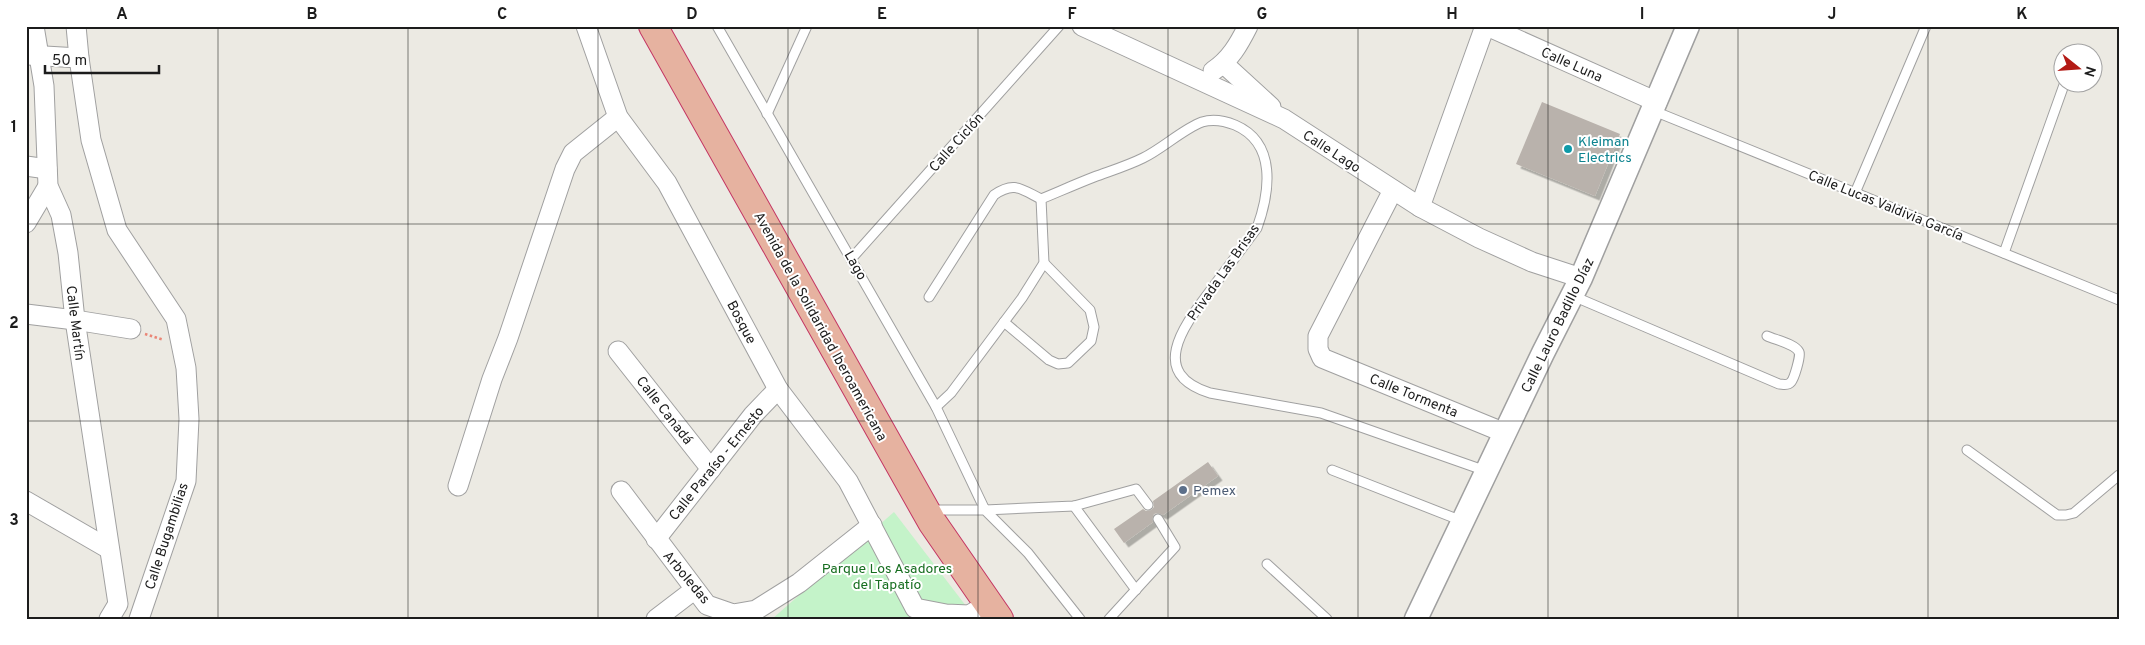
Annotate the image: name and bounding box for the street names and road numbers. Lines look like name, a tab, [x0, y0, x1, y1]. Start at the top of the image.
street label: Calle Luna	[1538, 44, 1605, 86]
street label: Calle Ciclón	[926, 110, 988, 176]
street label: Calle Lago	[1299, 127, 1363, 177]
street label: Calle Lucas Valdivia García	[1805, 167, 1966, 245]
street label: Avenida de la Solidaridad Iberoamericana	[749, 209, 890, 444]
street label: Privada Las Brisas	[1184, 221, 1264, 325]
street label: Lago	[840, 248, 870, 284]
street label: Calle Lauro Badillo Díaz	[1518, 255, 1598, 396]
street label: Calle Martín	[61, 285, 88, 362]
street label: Bosque	[722, 298, 759, 347]
street label: Calle Tormenta	[1367, 371, 1460, 422]
street label: Calle Canadá	[632, 373, 696, 448]
street label: Calle Paraíso - Ernesto	[666, 403, 768, 524]
street label: Calle Bugambilias	[142, 481, 193, 592]
street label: Arboledas	[659, 548, 713, 608]

